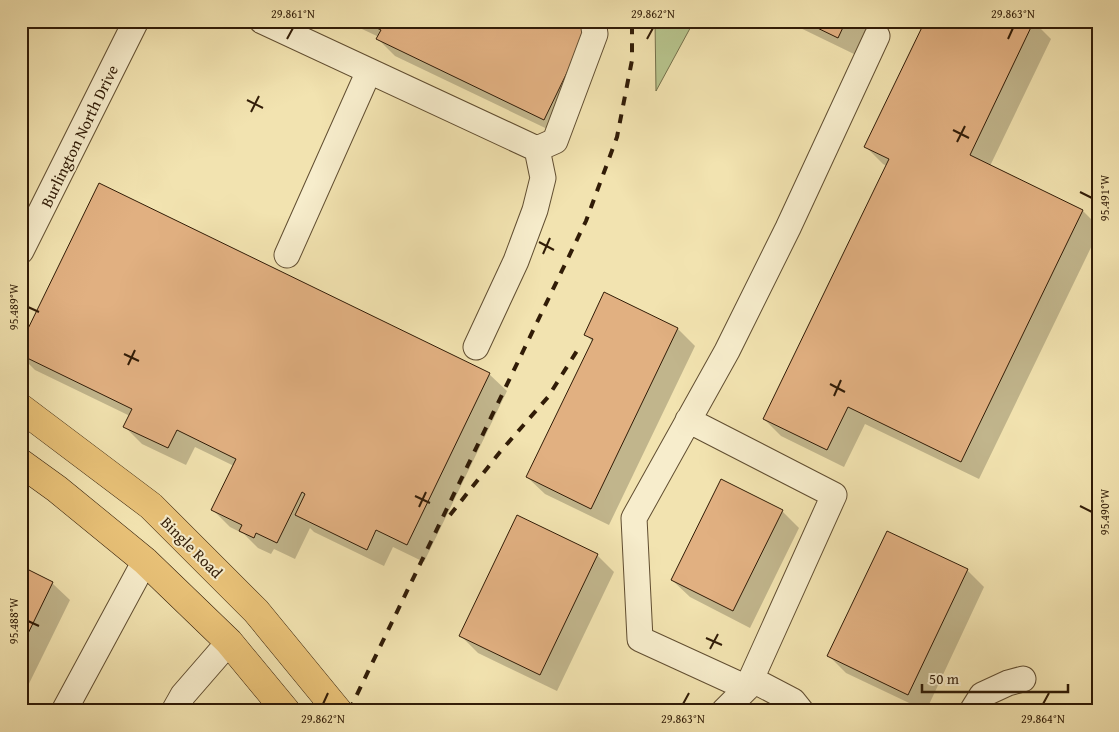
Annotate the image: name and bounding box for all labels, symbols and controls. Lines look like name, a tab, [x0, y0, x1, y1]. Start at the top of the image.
text: 29.861°N	[271, 5, 315, 22]
text: 29.862°N	[631, 5, 675, 22]
text: 29.863°N	[991, 5, 1035, 22]
street label: Burlington North Drive	[34, 61, 124, 211]
text: 95.491°W	[1096, 174, 1113, 221]
text: 95.489°W	[5, 283, 22, 330]
text: 95.490°W	[1096, 488, 1113, 535]
street label: Bingle Road	[155, 510, 229, 584]
text: 95.488°W	[5, 597, 22, 644]
scale bar	[922, 662, 1068, 694]
text: 50 m	[929, 668, 960, 689]
text: 29.862°N	[301, 710, 345, 727]
text: 29.863°N	[661, 710, 705, 727]
text: 29.864°N	[1021, 710, 1065, 727]

